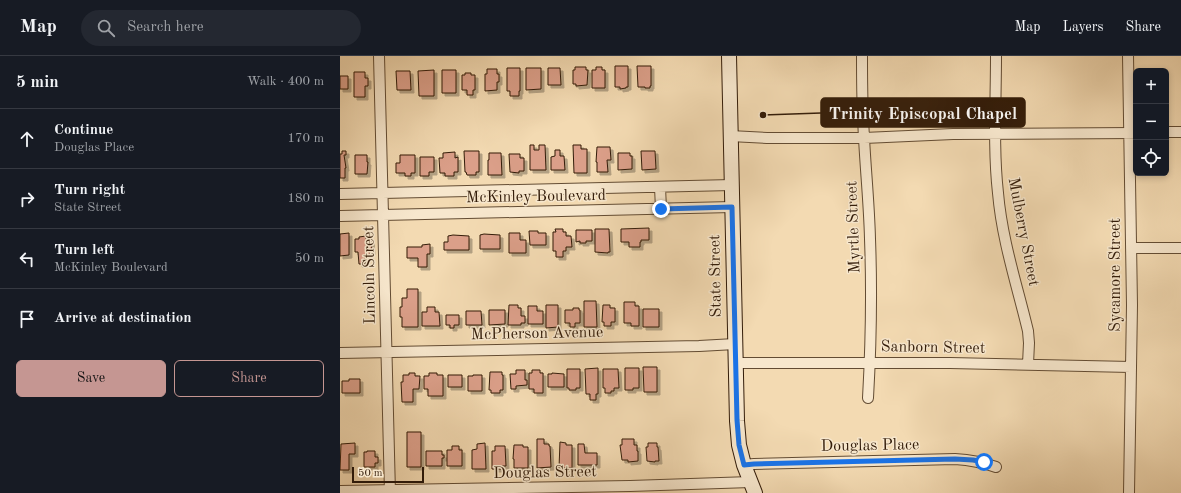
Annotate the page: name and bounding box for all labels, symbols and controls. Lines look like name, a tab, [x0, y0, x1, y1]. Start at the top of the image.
search box	[81, 10, 361, 46]
icon: search	[95, 17, 117, 39]
text: Map	[20, 18, 57, 37]
text: Search here	[127, 20, 204, 35]
text: Map	[1015, 20, 1041, 34]
text: Layers	[1063, 20, 1104, 34]
text: Share	[1126, 20, 1161, 34]
map controls	[1133, 68, 1169, 176]
button: +	[1133, 68, 1169, 104]
text: 5 min	[16, 74, 59, 91]
text: Walk · 400 m	[247, 75, 324, 88]
callout: Trinity Episcopal Chapel	[821, 98, 1025, 127]
button: −	[1133, 104, 1169, 140]
text: Trinity Episcopal Chapel	[829, 106, 1017, 123]
text: Continue	[54, 123, 113, 138]
icon: ahead	[16, 128, 38, 150]
text: 170 m	[287, 132, 324, 145]
button: locate	[1133, 140, 1169, 176]
text: Douglas Place	[54, 141, 134, 154]
street label: Mulberry Street	[1005, 176, 1041, 288]
street label: Myrtle Street	[844, 180, 864, 274]
text: Turn right	[54, 183, 125, 198]
icon: right	[16, 188, 38, 210]
street label: McKinley Boulevard	[466, 188, 606, 206]
text: 180 m	[287, 192, 324, 205]
route end	[652, 200, 670, 218]
text: State Street	[54, 201, 122, 214]
street label: Sycamore Street	[1108, 218, 1124, 332]
street label: Lincoln Street	[361, 225, 379, 324]
street label: State Street	[707, 234, 725, 318]
text: Turn left	[54, 243, 114, 258]
icon: left	[16, 248, 38, 270]
text: 50 m	[295, 252, 324, 265]
text: McKinley Boulevard	[54, 261, 168, 274]
icon: arrive	[16, 308, 38, 330]
text: Arrive at destination	[54, 311, 192, 326]
street label: McPherson Avenue	[471, 325, 603, 343]
street label: Sanborn Street	[881, 339, 986, 357]
button: Save	[16, 360, 166, 397]
button: Share	[174, 360, 324, 397]
street label: Douglas Place	[821, 437, 919, 455]
route start	[975, 453, 993, 471]
street label: Douglas Street	[493, 464, 597, 482]
scale bar	[352, 465, 424, 484]
text: 50 m	[358, 468, 383, 479]

